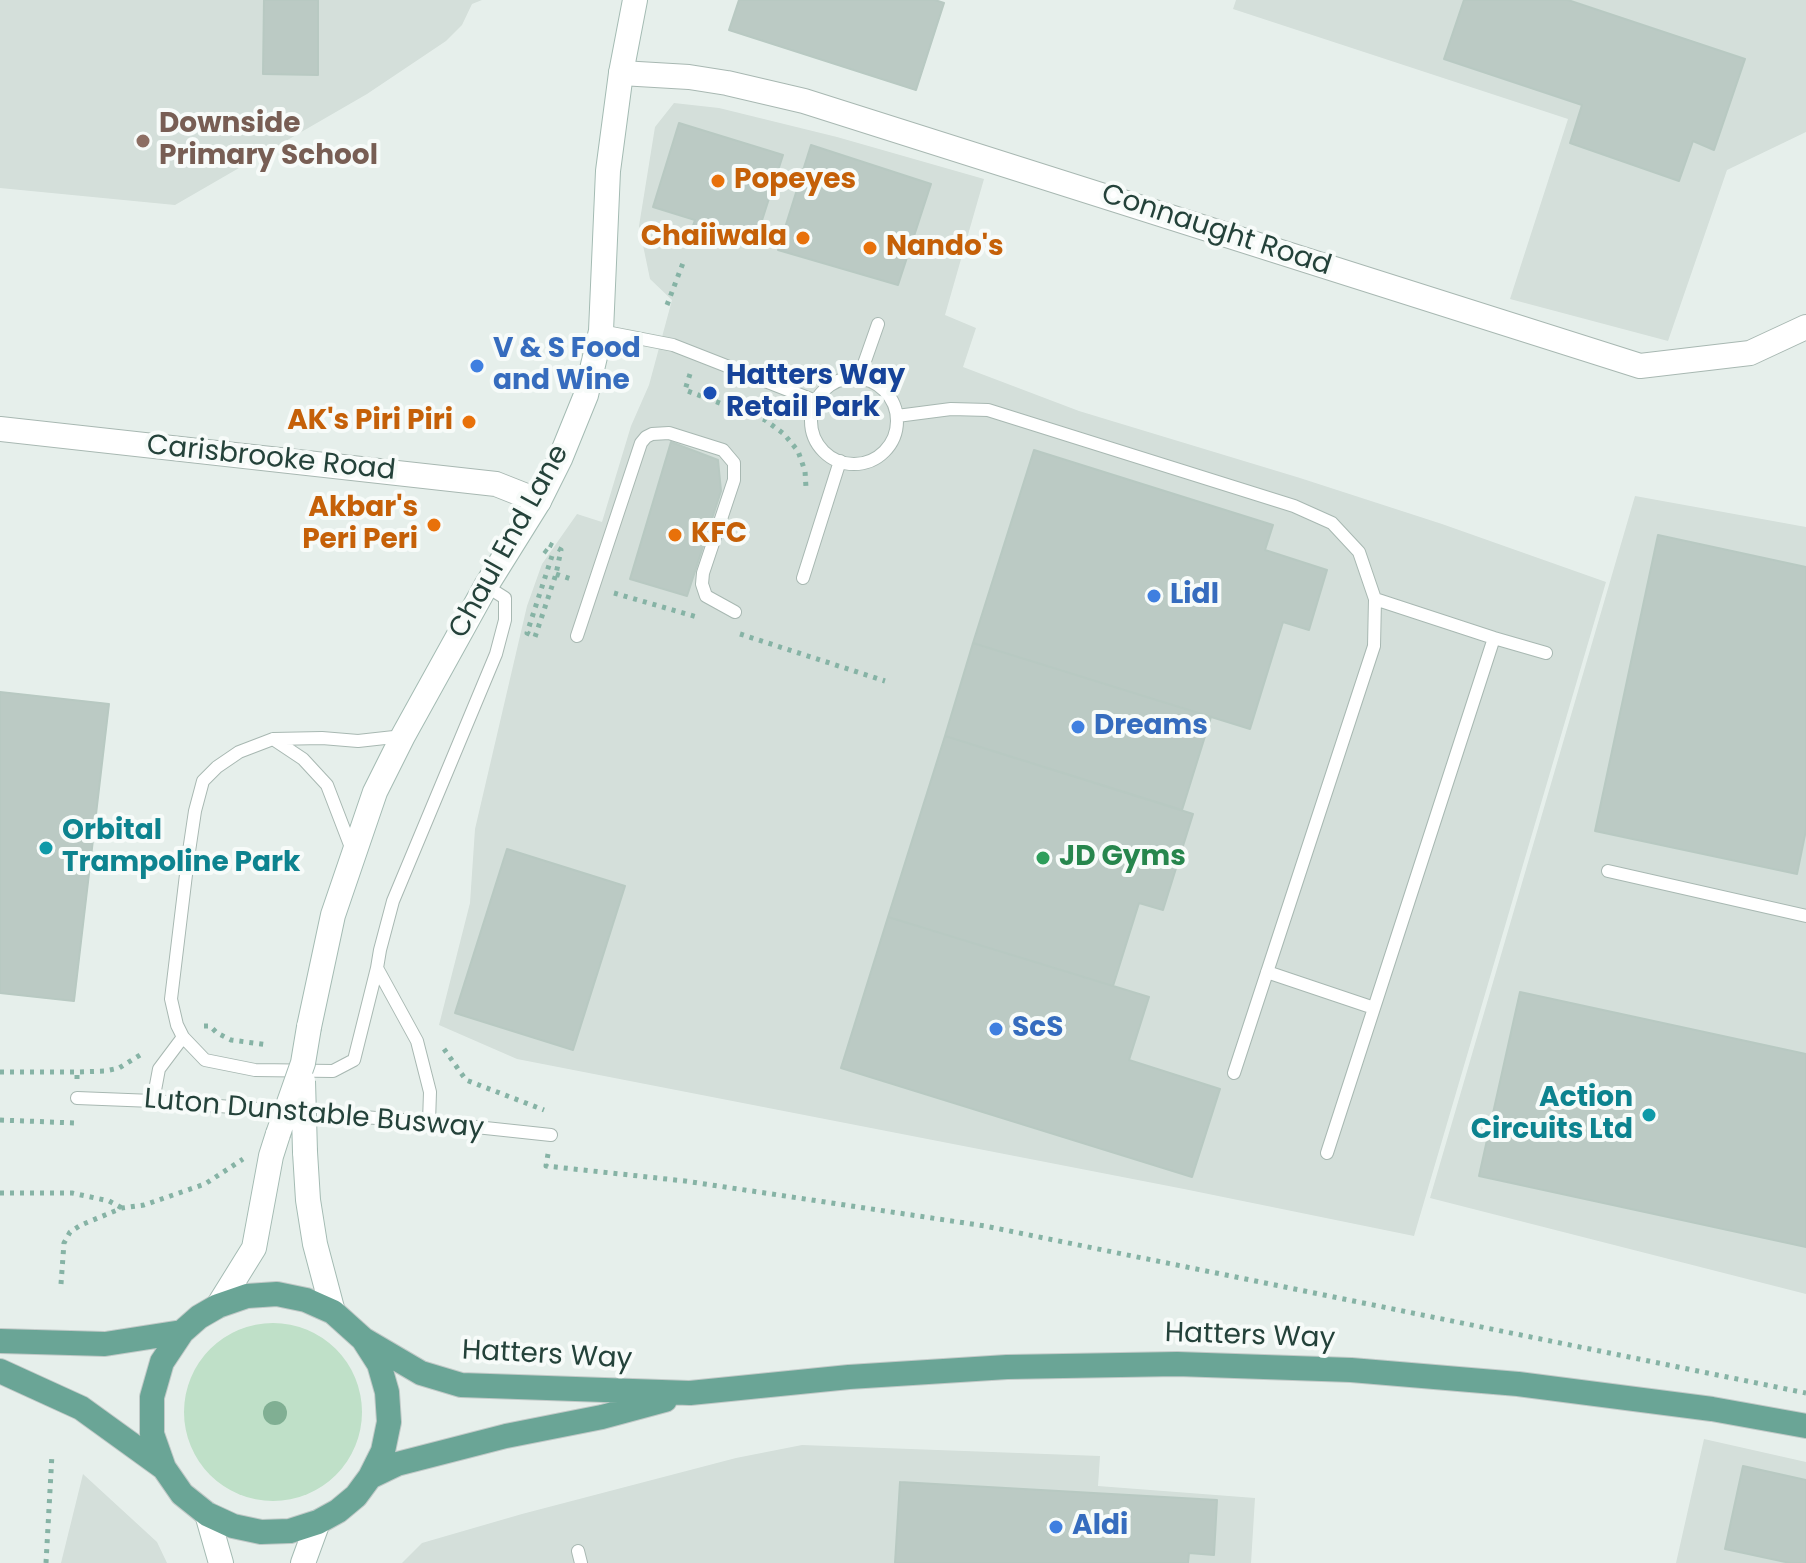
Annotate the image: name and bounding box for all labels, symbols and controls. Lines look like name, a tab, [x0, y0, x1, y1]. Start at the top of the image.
place label: Downside Primary School	[159, 108, 378, 174]
marker: Downside Primary School	[134, 132, 152, 150]
place label: Popeyes	[734, 164, 856, 198]
marker: Popeyes	[709, 172, 727, 190]
street label: Connaught Road	[1097, 178, 1335, 284]
place label: Chaiiwala	[641, 221, 787, 255]
marker: Chaiiwala	[794, 229, 812, 247]
place label: Nando's	[886, 231, 1004, 265]
marker: Nando's	[861, 239, 879, 257]
place label: V & S Food and Wine	[493, 333, 641, 399]
marker: V & S Food and Wine	[468, 357, 486, 375]
place label: Hatters Way Retail Park	[726, 360, 905, 426]
marker: Hatters Way Retail Park	[701, 384, 719, 402]
place label: AK's Piri Piri	[287, 405, 453, 439]
marker: AK's Piri Piri	[460, 413, 478, 431]
street label: Carisbrooke Road	[145, 429, 397, 489]
street label: Chaul End Lane	[443, 440, 577, 644]
place label: Akbar's Peri Peri	[302, 492, 418, 558]
marker: Akbar's Peri Peri	[425, 516, 443, 534]
place label: KFC	[691, 518, 747, 552]
marker: KFC	[666, 526, 684, 544]
place label: Lidl	[1170, 579, 1219, 613]
marker: Lidl	[1145, 587, 1163, 605]
place label: Dreams	[1094, 710, 1208, 744]
marker: Dreams	[1069, 718, 1087, 736]
place label: Orbital Trampoline Park	[62, 815, 300, 881]
marker: Orbital Trampoline Park	[37, 839, 55, 857]
place label: JD Gyms	[1059, 841, 1186, 875]
marker: JD Gyms	[1034, 849, 1052, 867]
place label: ScS	[1012, 1012, 1063, 1046]
marker: ScS	[987, 1020, 1005, 1038]
place label: Action Circuits Ltd	[1471, 1082, 1633, 1148]
street label: Luton Dunstable Busway	[143, 1083, 485, 1147]
marker: Action Circuits Ltd	[1640, 1106, 1658, 1124]
street label: Hatters Way	[1164, 1317, 1336, 1357]
street label: Hatters Way	[461, 1335, 633, 1377]
place label: Aldi	[1072, 1510, 1128, 1544]
marker: Aldi	[1047, 1518, 1065, 1536]

